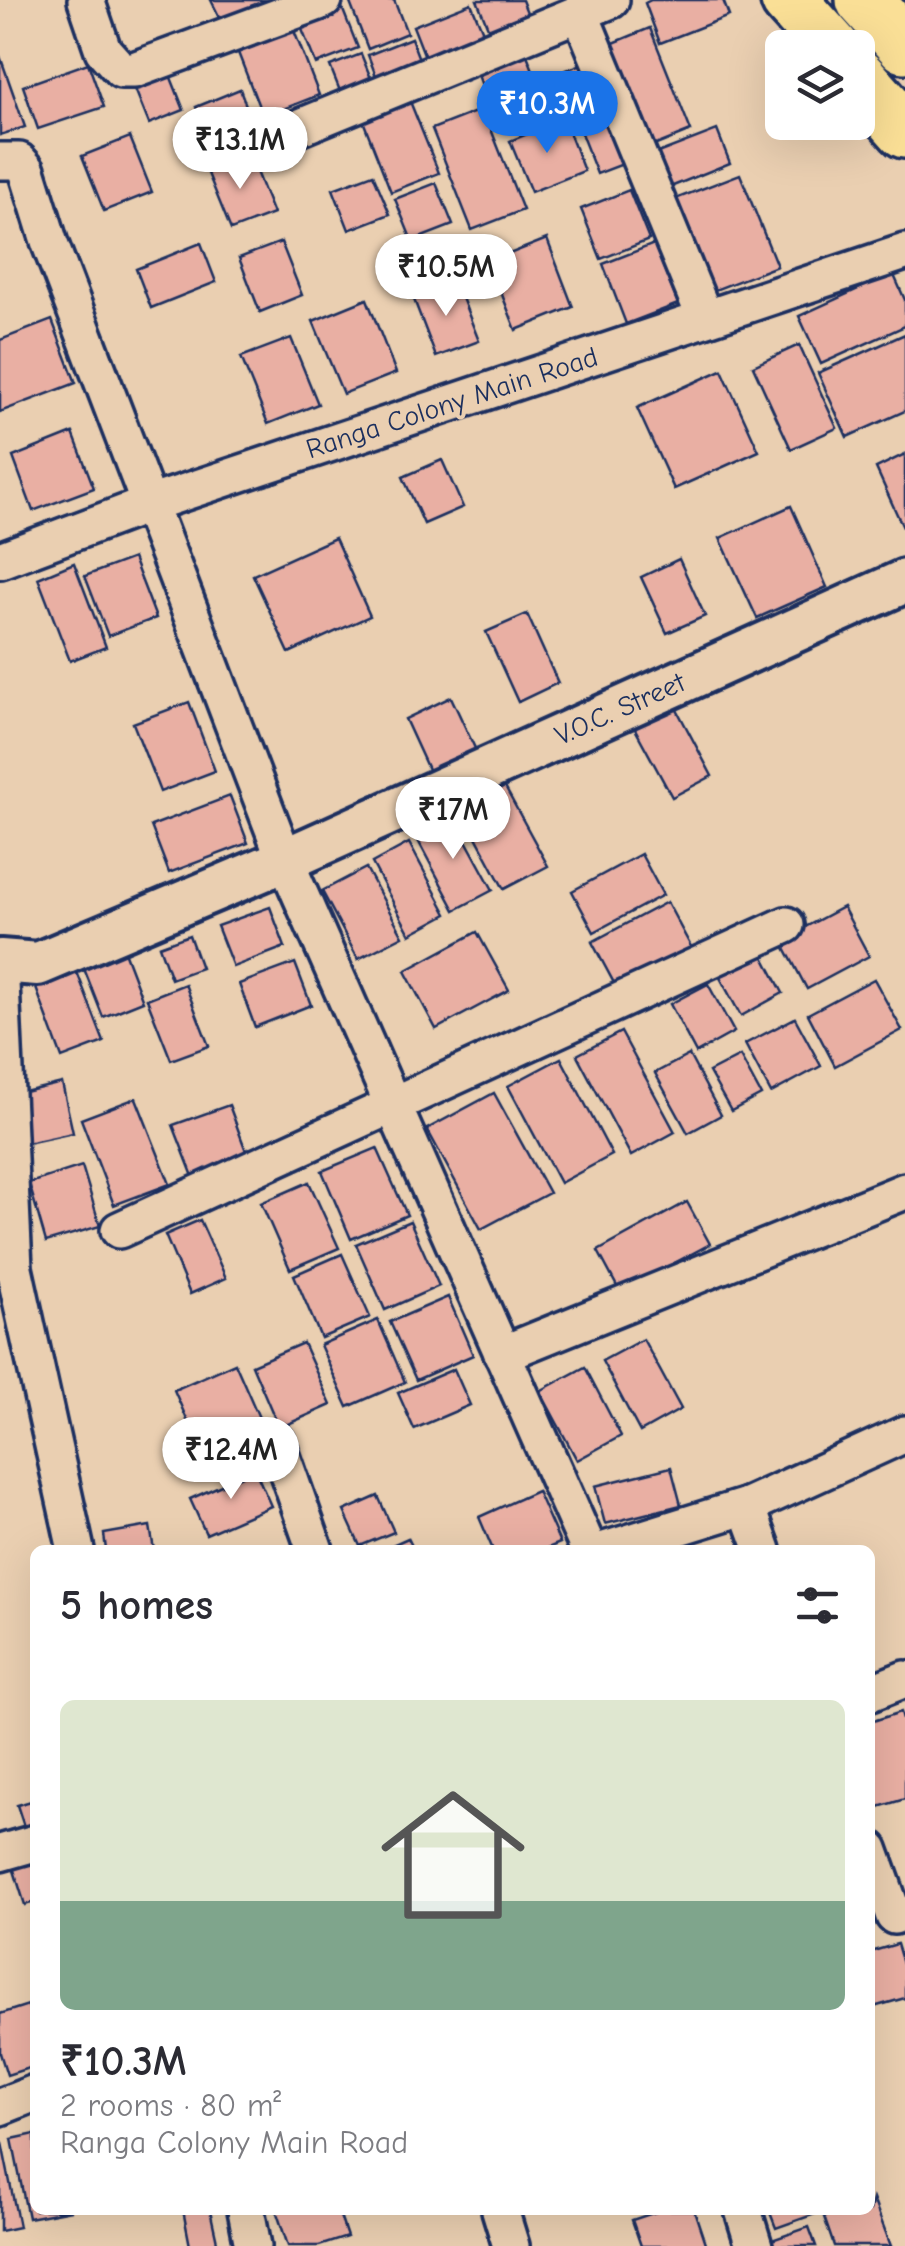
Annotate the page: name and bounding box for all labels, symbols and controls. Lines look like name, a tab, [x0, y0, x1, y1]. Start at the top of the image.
map controls	[765, 30, 875, 140]
button: layers	[765, 30, 875, 140]
pin: ₹10.3M	[466, 71, 628, 156]
text: ₹10.3M	[499, 85, 595, 122]
pin: ₹13.1M	[159, 107, 321, 192]
text: ₹13.1M	[195, 121, 285, 158]
pin: ₹10.5M	[365, 234, 527, 319]
text: ₹10.5M	[397, 248, 495, 285]
street label: Ranga Colony Main Road	[302, 341, 602, 465]
street label: V.O.C. Street	[550, 666, 691, 752]
pin: ₹17M	[394, 777, 512, 862]
text: ₹17M	[417, 791, 489, 828]
pin: ₹12.4M	[150, 1417, 312, 1502]
text: ₹12.4M	[184, 1431, 278, 1468]
icon: filters	[790, 1578, 845, 1633]
text: 5 homes	[60, 1581, 213, 1630]
icon: home	[363, 1765, 543, 1945]
text: ₹10.3M	[60, 2037, 187, 2086]
text: 2 rooms · 80 m²	[60, 2087, 281, 2124]
text: Ranga Colony Main Road	[60, 2124, 408, 2161]

